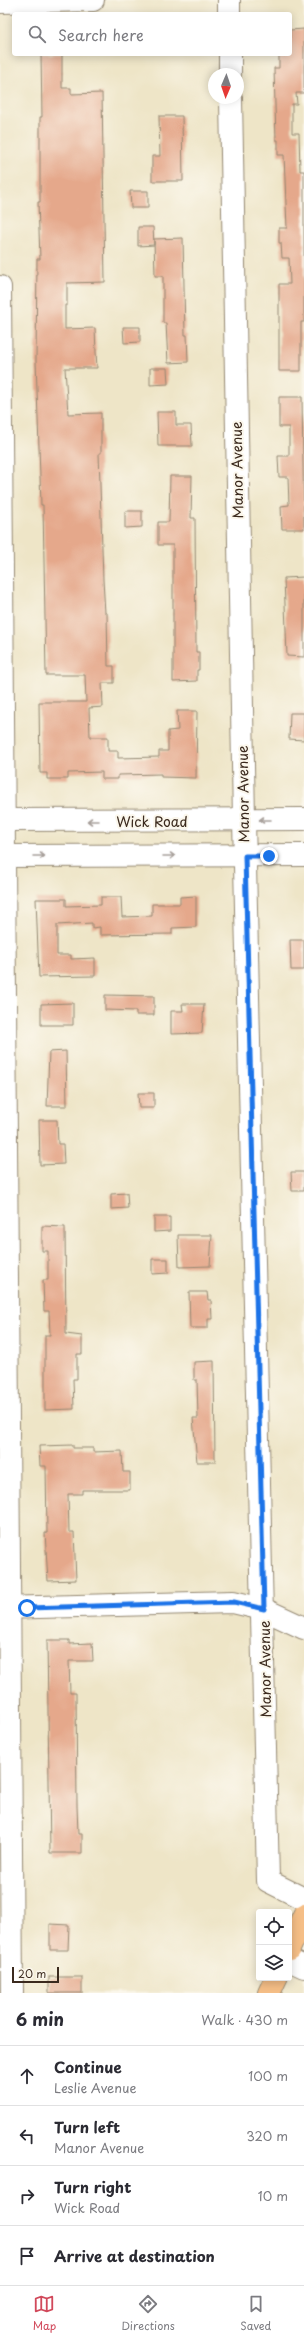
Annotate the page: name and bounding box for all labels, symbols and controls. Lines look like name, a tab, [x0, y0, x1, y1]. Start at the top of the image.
search box	[12, 12, 292, 56]
icon: search	[26, 23, 48, 45]
text: Search here	[58, 23, 144, 46]
north arrow	[208, 68, 244, 104]
street label: Manor Avenue	[226, 421, 248, 519]
street label: Manor Avenue	[232, 745, 254, 843]
street label: Wick Road	[116, 811, 188, 832]
one-way arrow	[259, 816, 272, 824]
one-way arrow	[87, 817, 100, 825]
route end	[260, 847, 278, 865]
one-way arrow	[32, 852, 45, 860]
one-way arrow	[162, 852, 175, 860]
route start	[18, 1599, 36, 1617]
street label: Manor Avenue	[254, 1620, 276, 1718]
map controls	[256, 1909, 292, 1981]
button: locate	[256, 1909, 292, 1945]
button: layers	[256, 1945, 292, 1981]
scale bar	[12, 1965, 59, 1984]
text: 20 m	[18, 1965, 46, 1982]
text: 6 min	[16, 2006, 64, 2032]
text: Walk · 430 m	[201, 2010, 288, 2029]
text: Continue	[54, 2055, 122, 2078]
icon: ahead	[16, 2065, 38, 2087]
text: 100 m	[248, 2066, 288, 2085]
text: Leslie Avenue	[54, 2078, 136, 2097]
text: Turn left	[54, 2115, 120, 2138]
icon: left	[16, 2125, 38, 2147]
text: 320 m	[246, 2126, 288, 2145]
text: Manor Avenue	[54, 2138, 144, 2157]
text: Turn right	[54, 2175, 131, 2198]
icon: right	[16, 2185, 38, 2207]
text: 10 m	[258, 2186, 288, 2205]
text: Wick Road	[54, 2198, 120, 2217]
text: Arrive at destination	[54, 2244, 215, 2267]
icon: arrive	[16, 2245, 38, 2267]
tab: Map	[33, 2293, 56, 2334]
tab: Directions	[121, 2293, 175, 2334]
tab: Saved	[240, 2293, 271, 2334]

